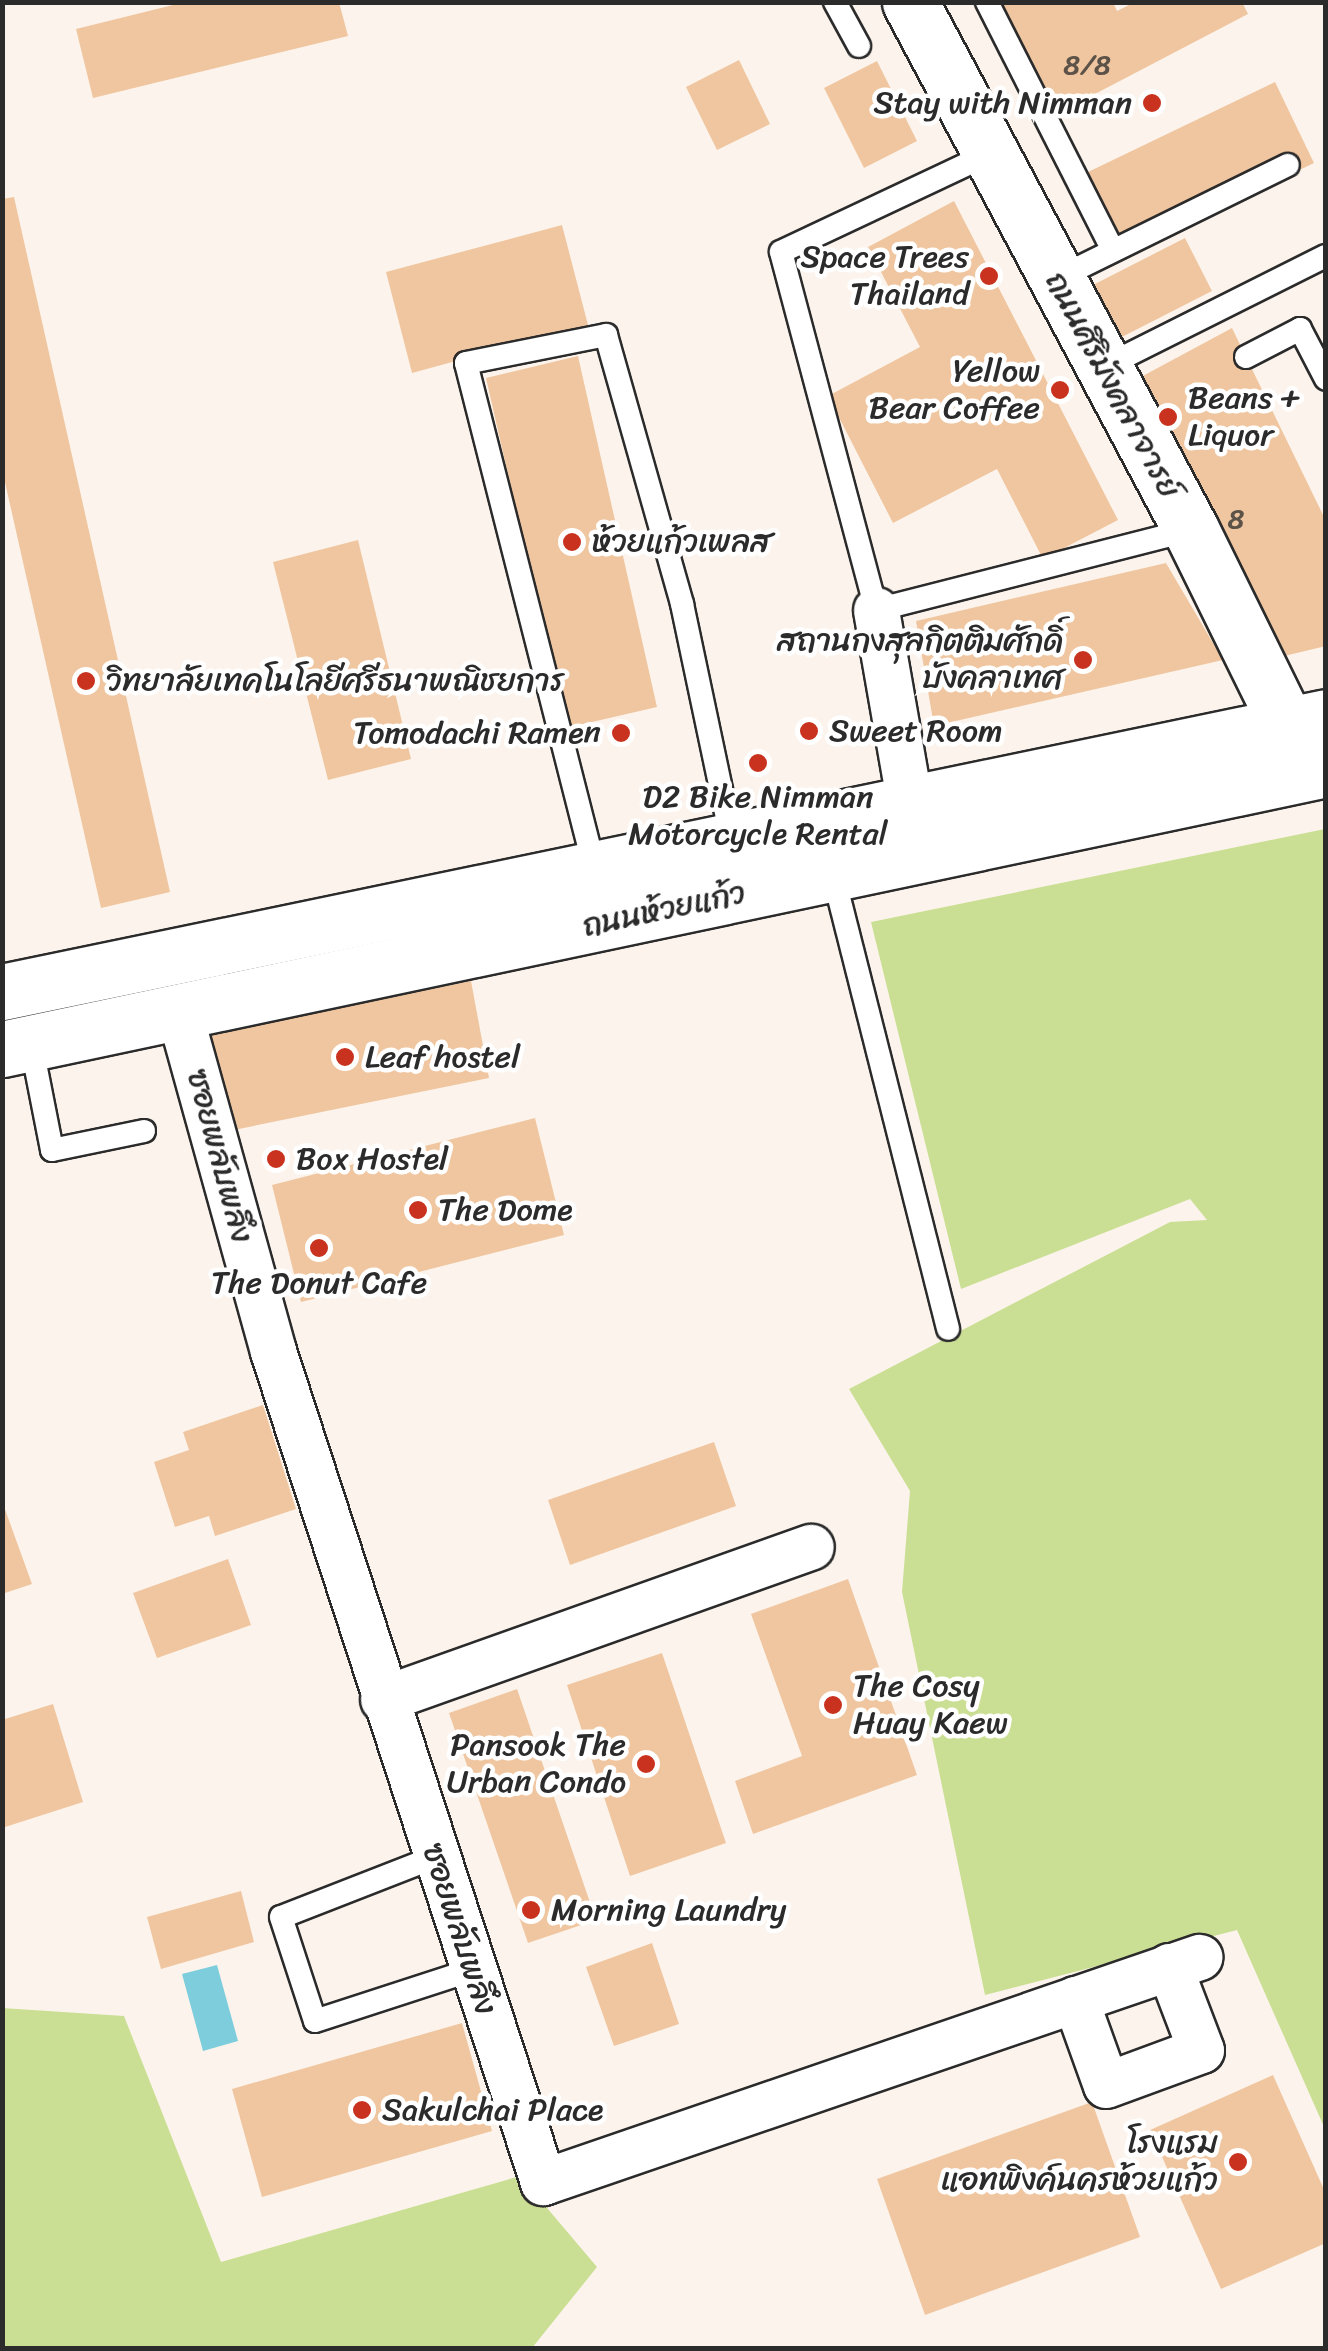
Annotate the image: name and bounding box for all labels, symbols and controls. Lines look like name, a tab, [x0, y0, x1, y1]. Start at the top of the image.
house number: 8/8	[1063, 48, 1111, 82]
place label: Stay with Nimman	[873, 84, 1132, 122]
marker: Stay with Nimman	[1141, 92, 1163, 114]
place label: Space Trees Thailand	[800, 239, 969, 314]
marker: Space Trees Thailand	[978, 265, 1000, 287]
street label: ถนนศิริมังคลาจารย์	[1036, 265, 1188, 505]
place label: Yellow Bear Coffee	[869, 353, 1040, 428]
marker: Yellow Bear Coffee	[1049, 379, 1071, 401]
place label: Beans + Liquor	[1188, 380, 1301, 455]
marker: Beans + Liquor	[1157, 406, 1179, 428]
house number: 8	[1228, 502, 1244, 536]
place label: ห้วยแก้วเพลส	[592, 523, 770, 561]
marker: ห้วยแก้วเพลส	[561, 531, 583, 553]
place label: สถานกงสุลกิตติมศักดิ์ บังคลาเทศ	[777, 623, 1063, 698]
marker: สถานกงสุลกิตติมศักดิ์ บังคลาเทศ	[1072, 649, 1094, 671]
place label: วิทยาลัยเทคโนโลยีศรีธนาพณิชยการ	[106, 662, 564, 700]
marker: วิทยาลัยเทคโนโลยีศรีธนาพณิชยการ	[75, 670, 97, 692]
place label: Sweet Room	[829, 712, 1003, 750]
place label: Tomodachi Ramen	[352, 714, 601, 752]
marker: Sweet Room	[798, 720, 820, 742]
marker: Tomodachi Ramen	[610, 722, 632, 744]
marker: D2 Bike Nimman Motorcycle Rental	[747, 752, 769, 774]
place label: D2 Bike Nimman Motorcycle Rental	[628, 779, 888, 854]
street label: ถนนห้วยแก้ว	[579, 874, 749, 946]
place label: Leaf hostel	[365, 1038, 521, 1076]
marker: Leaf hostel	[334, 1046, 356, 1068]
street label: ซอยพลับพลึง	[177, 1065, 261, 1247]
place label: Box Hostel	[296, 1140, 450, 1178]
marker: Box Hostel	[265, 1148, 287, 1170]
place label: The Dome	[438, 1191, 574, 1229]
marker: The Dome	[407, 1199, 429, 1221]
marker: The Donut Cafe	[308, 1237, 330, 1259]
place label: The Donut Cafe	[210, 1264, 428, 1302]
place label: The Cosy Huay Kaew	[853, 1668, 1008, 1743]
marker: The Cosy Huay Kaew	[822, 1694, 844, 1716]
place label: Pansook The Urban Condo	[446, 1727, 626, 1802]
marker: Pansook The Urban Condo	[635, 1753, 657, 1775]
street label: ซอยพลับพลึง	[413, 1839, 505, 2019]
place label: Morning Laundry	[551, 1891, 786, 1929]
marker: Morning Laundry	[520, 1899, 542, 1921]
place label: Sakulchai Place	[382, 2091, 604, 2129]
marker: Sakulchai Place	[351, 2099, 373, 2121]
place label: โรงแรม แอทพิงค์นครห้วยแก้ว	[941, 2125, 1218, 2200]
marker: โรงแรม แอทพิงค์นครห้วยแก้ว	[1227, 2151, 1249, 2173]

